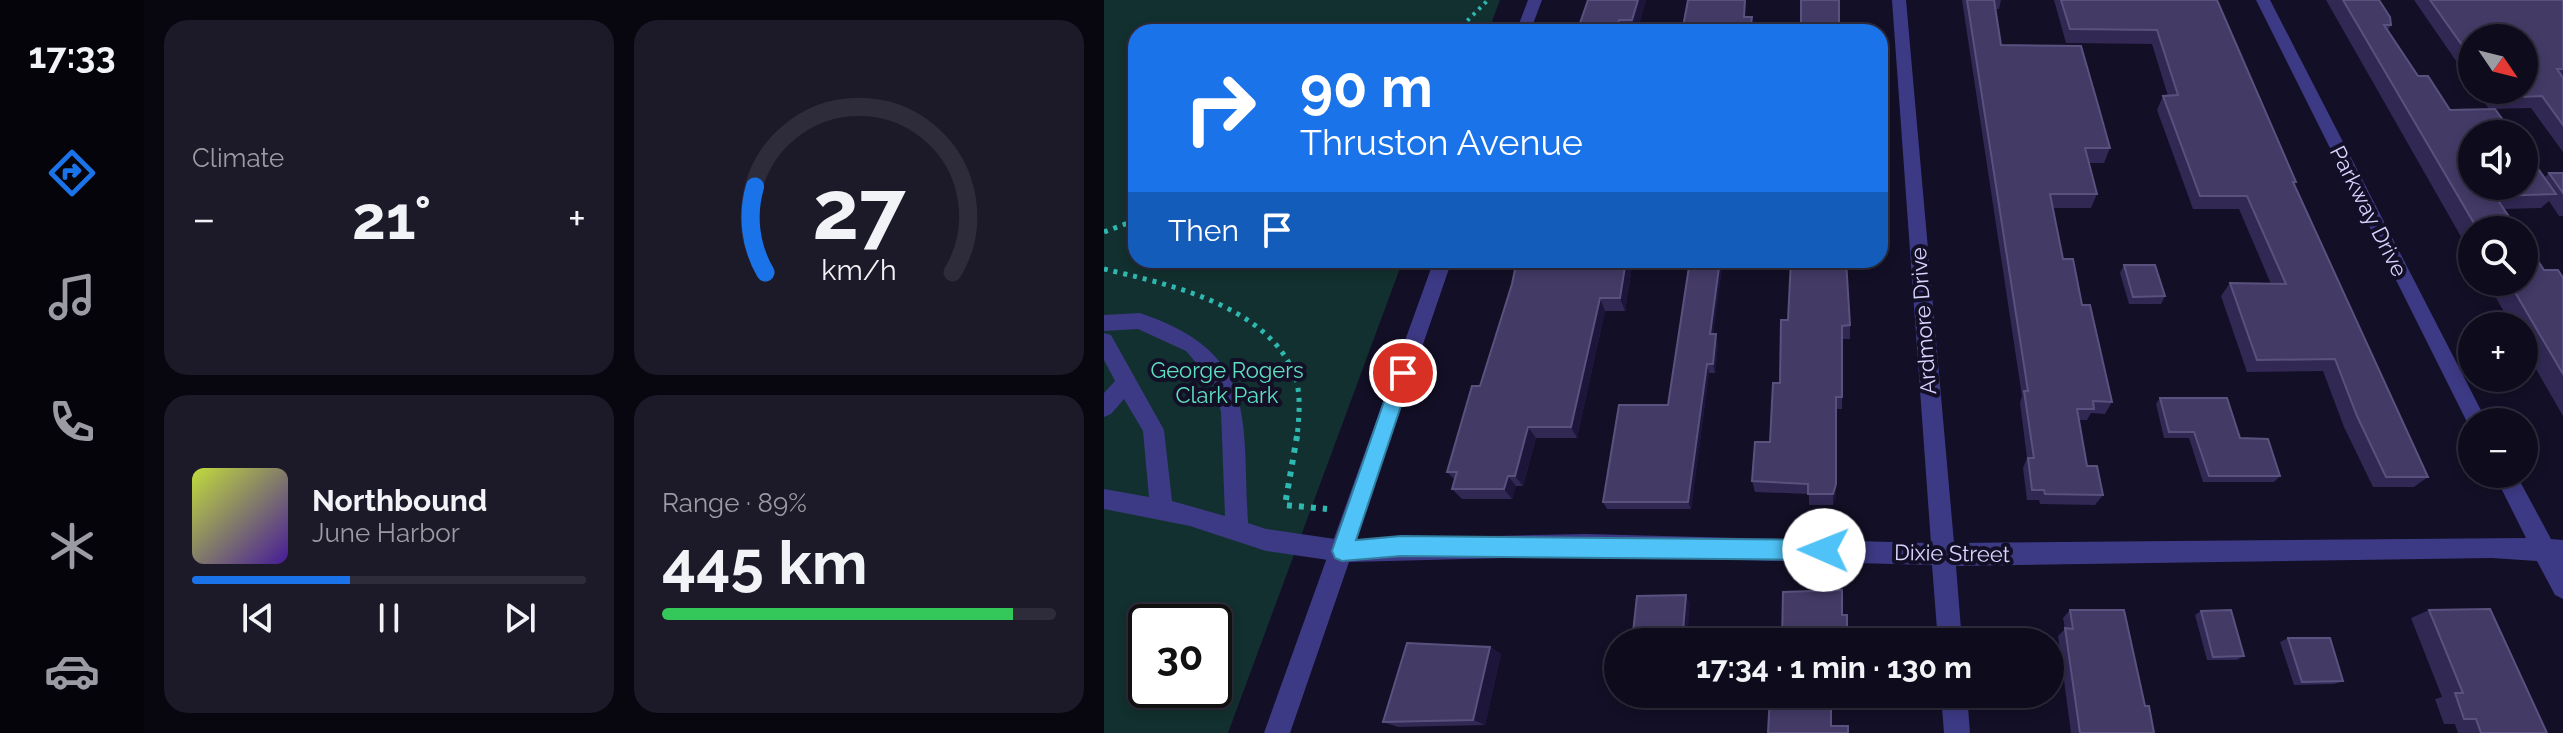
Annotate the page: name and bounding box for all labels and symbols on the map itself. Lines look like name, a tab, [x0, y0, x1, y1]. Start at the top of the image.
north arrow	[2458, 24, 2538, 104]
street label: Parkway Drive	[2325, 141, 2413, 281]
street label: Ardmore Drive	[1905, 246, 1941, 396]
pin	[1369, 339, 1437, 407]
park label: George Rogers Clark Park	[1150, 357, 1304, 408]
position arrow	[1782, 508, 1866, 592]
street label: Dixie Street	[1894, 539, 2011, 567]
speed limit sign: 30	[1128, 604, 1232, 708]

